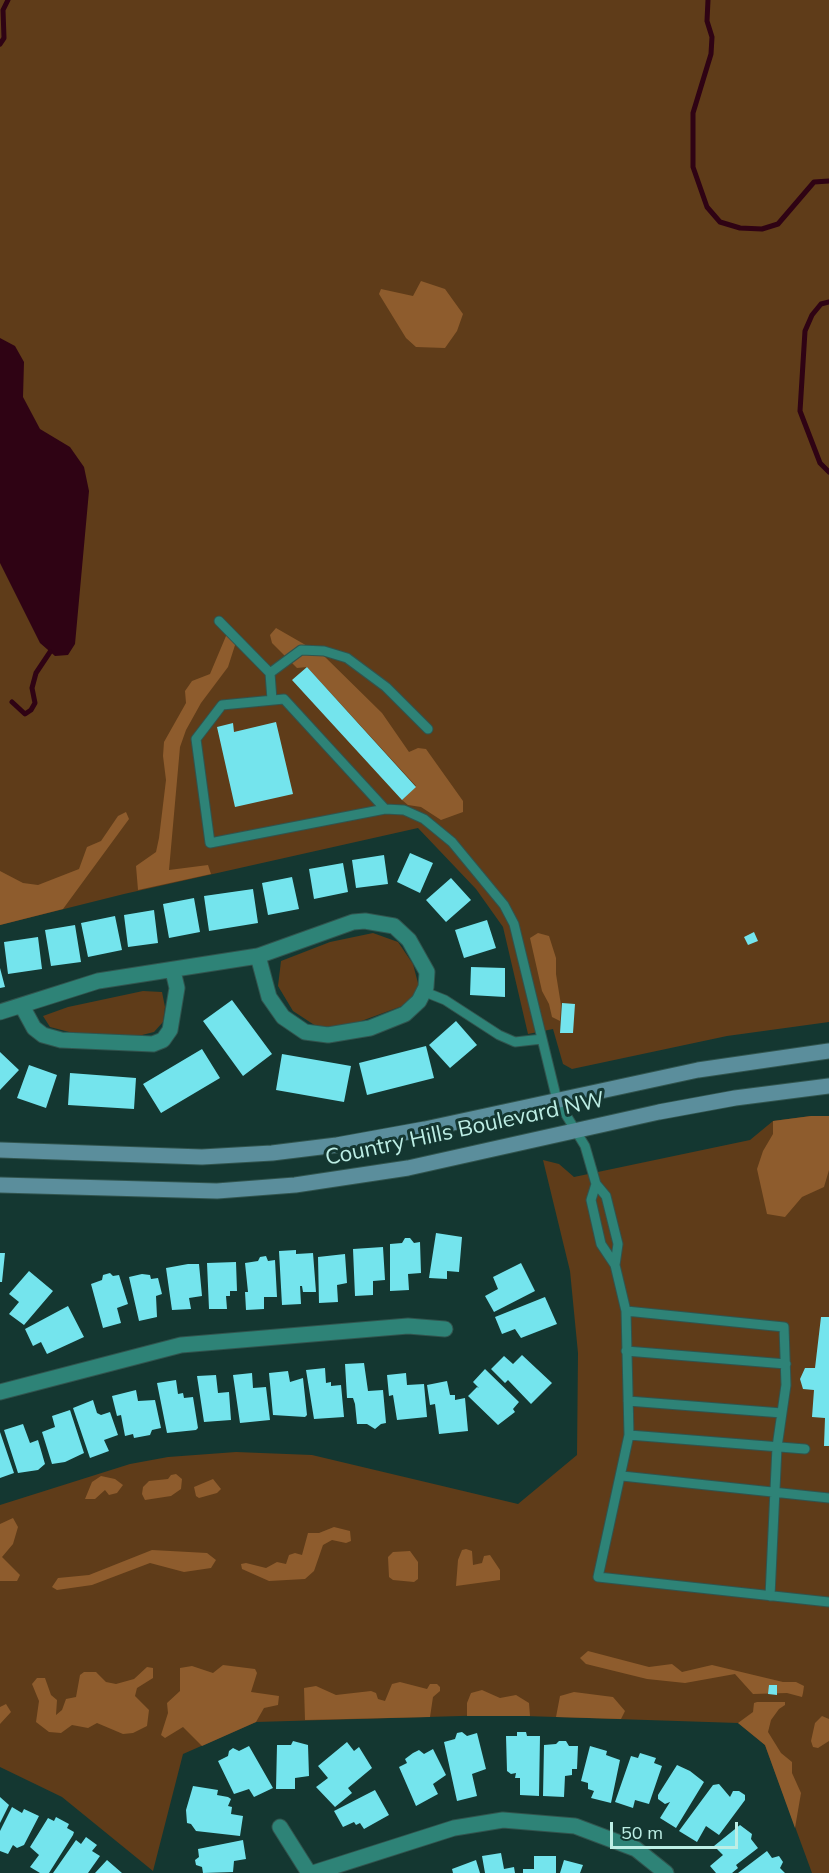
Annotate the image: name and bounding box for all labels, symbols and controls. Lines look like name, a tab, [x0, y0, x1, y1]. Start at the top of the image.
street label: Country Hills Boulevard NW	[323, 1086, 607, 1172]
scale bar	[613, 1810, 740, 1848]
text: 50 m	[621, 1821, 663, 1844]

